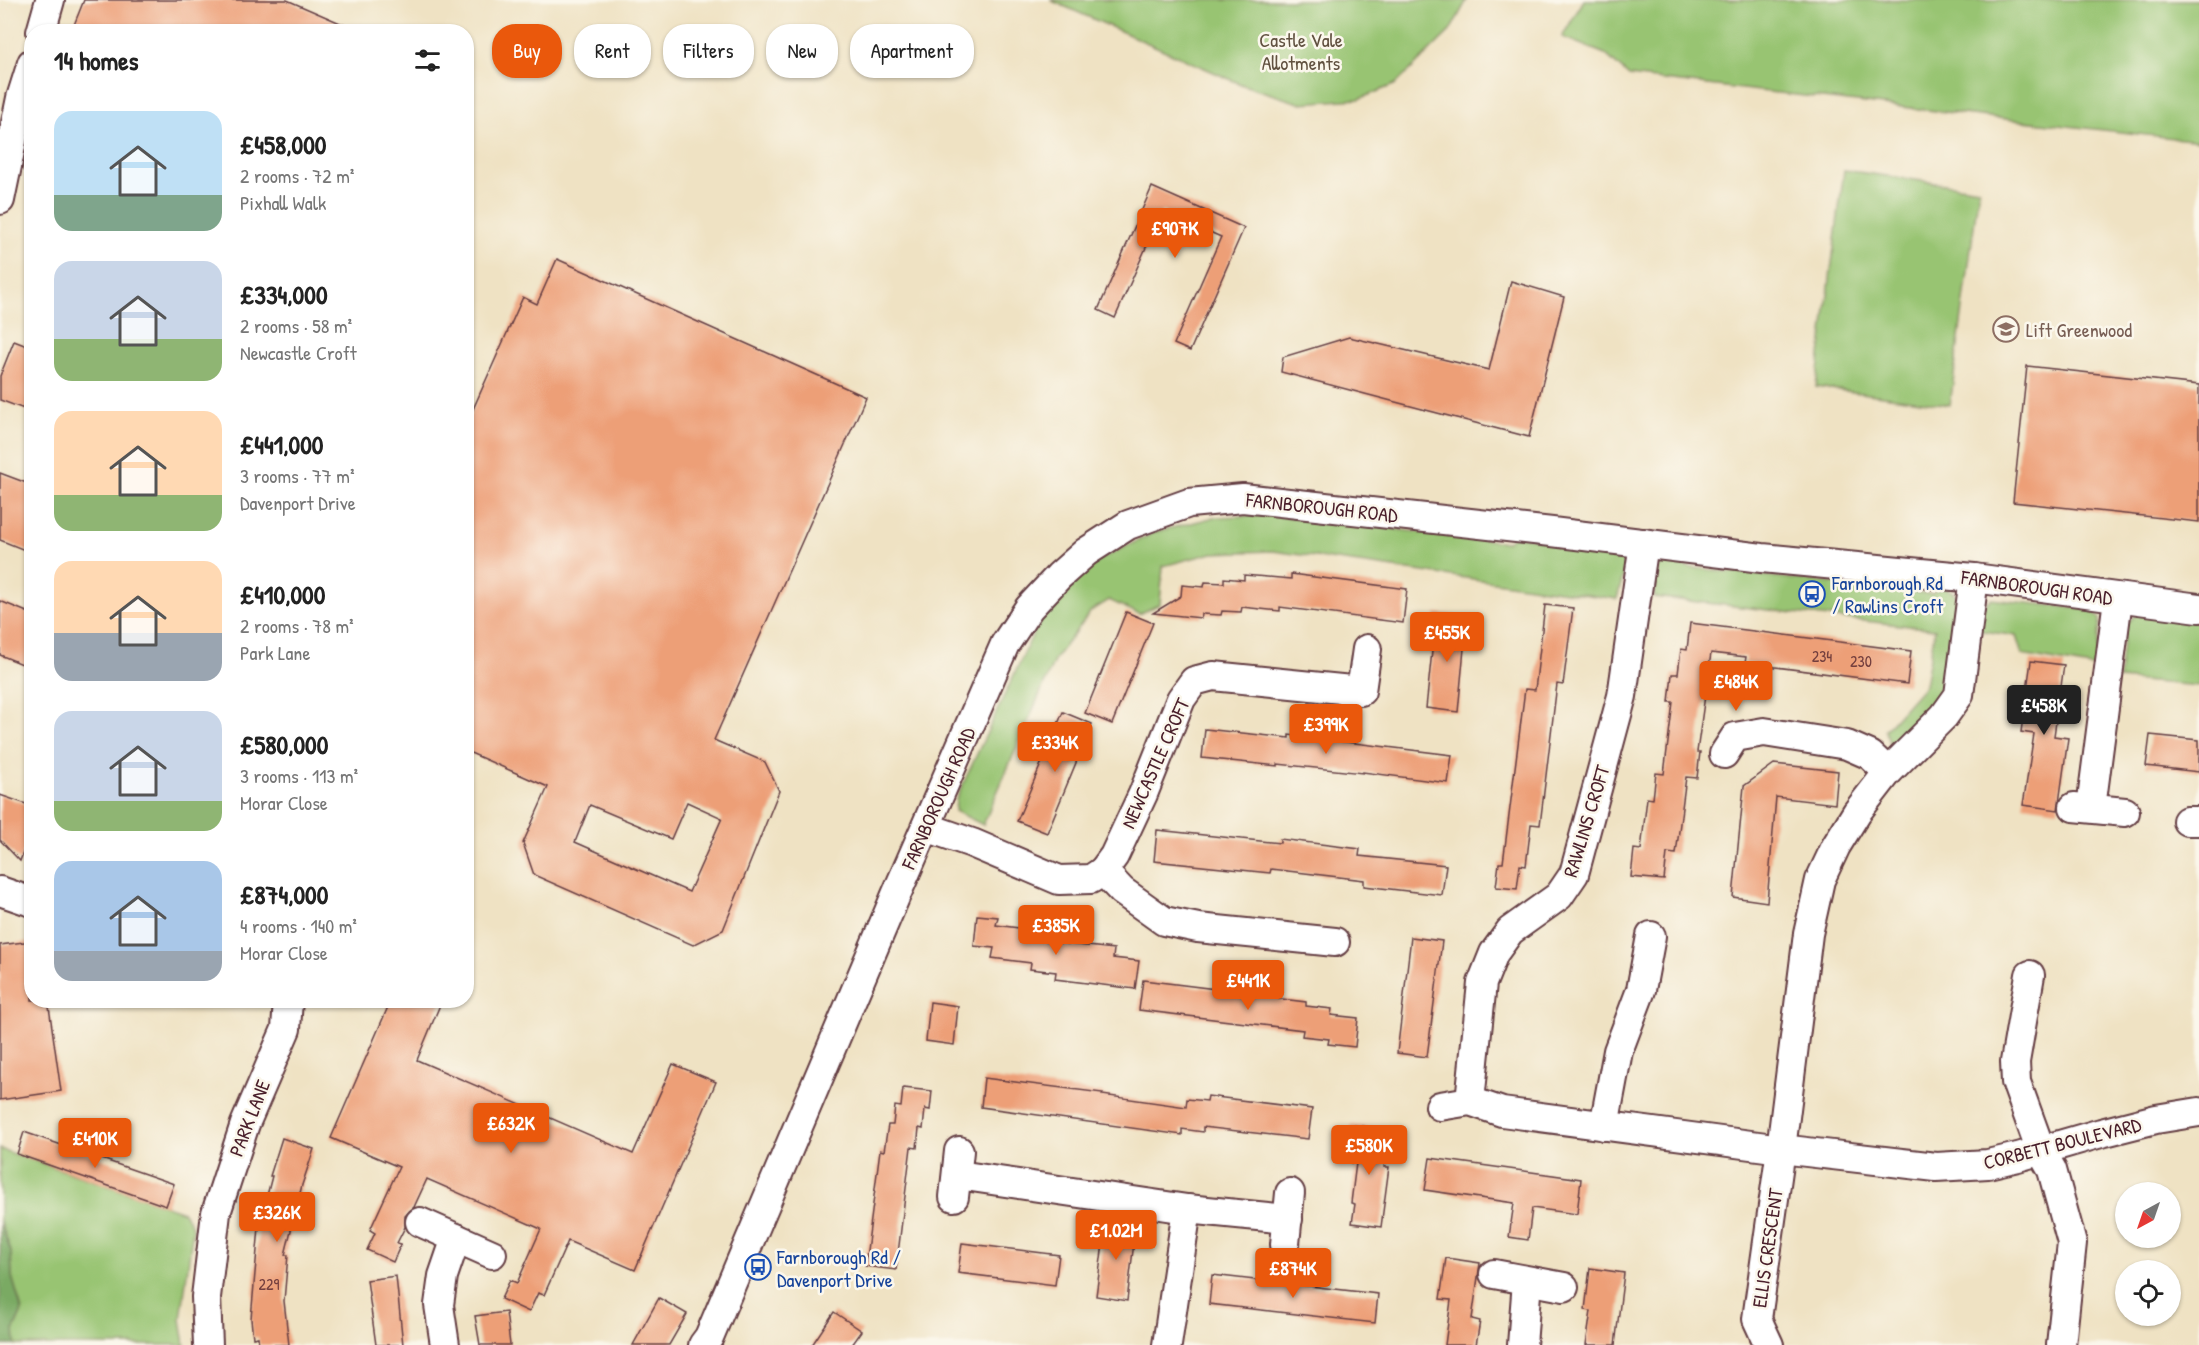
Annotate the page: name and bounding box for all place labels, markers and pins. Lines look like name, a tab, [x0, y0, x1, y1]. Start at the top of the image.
pin: £907K	[1133, 208, 1217, 259]
school or university icon: Lift Greenwood	[1991, 314, 2021, 344]
place label: Lift Greenwood	[2026, 316, 2132, 343]
place label: Farnborough Rd / Rawlins Croft	[1831, 569, 1944, 619]
bus stop icon: Farnborough Rd / Rawlins Croft	[1797, 579, 1827, 609]
pin: £455K	[1405, 612, 1489, 663]
pin: £484K	[1694, 661, 1778, 712]
pin: £458K	[2002, 685, 2086, 736]
pin: £399K	[1284, 704, 1368, 755]
pin: £334K	[1013, 722, 1097, 773]
pin: £385K	[1014, 905, 1098, 956]
pin: £441K	[1206, 960, 1290, 1011]
pin: £632K	[469, 1103, 553, 1154]
pin: £410K	[53, 1118, 137, 1169]
pin: £580K	[1327, 1125, 1411, 1176]
pin: £326K	[235, 1192, 319, 1243]
pin: £1.02M	[1067, 1210, 1165, 1261]
place label: Farnborough Rd / Davenport Drive	[776, 1243, 901, 1293]
pin: £874K	[1251, 1248, 1335, 1299]
bus stop icon: Farnborough Rd / Davenport Drive	[743, 1252, 773, 1282]

